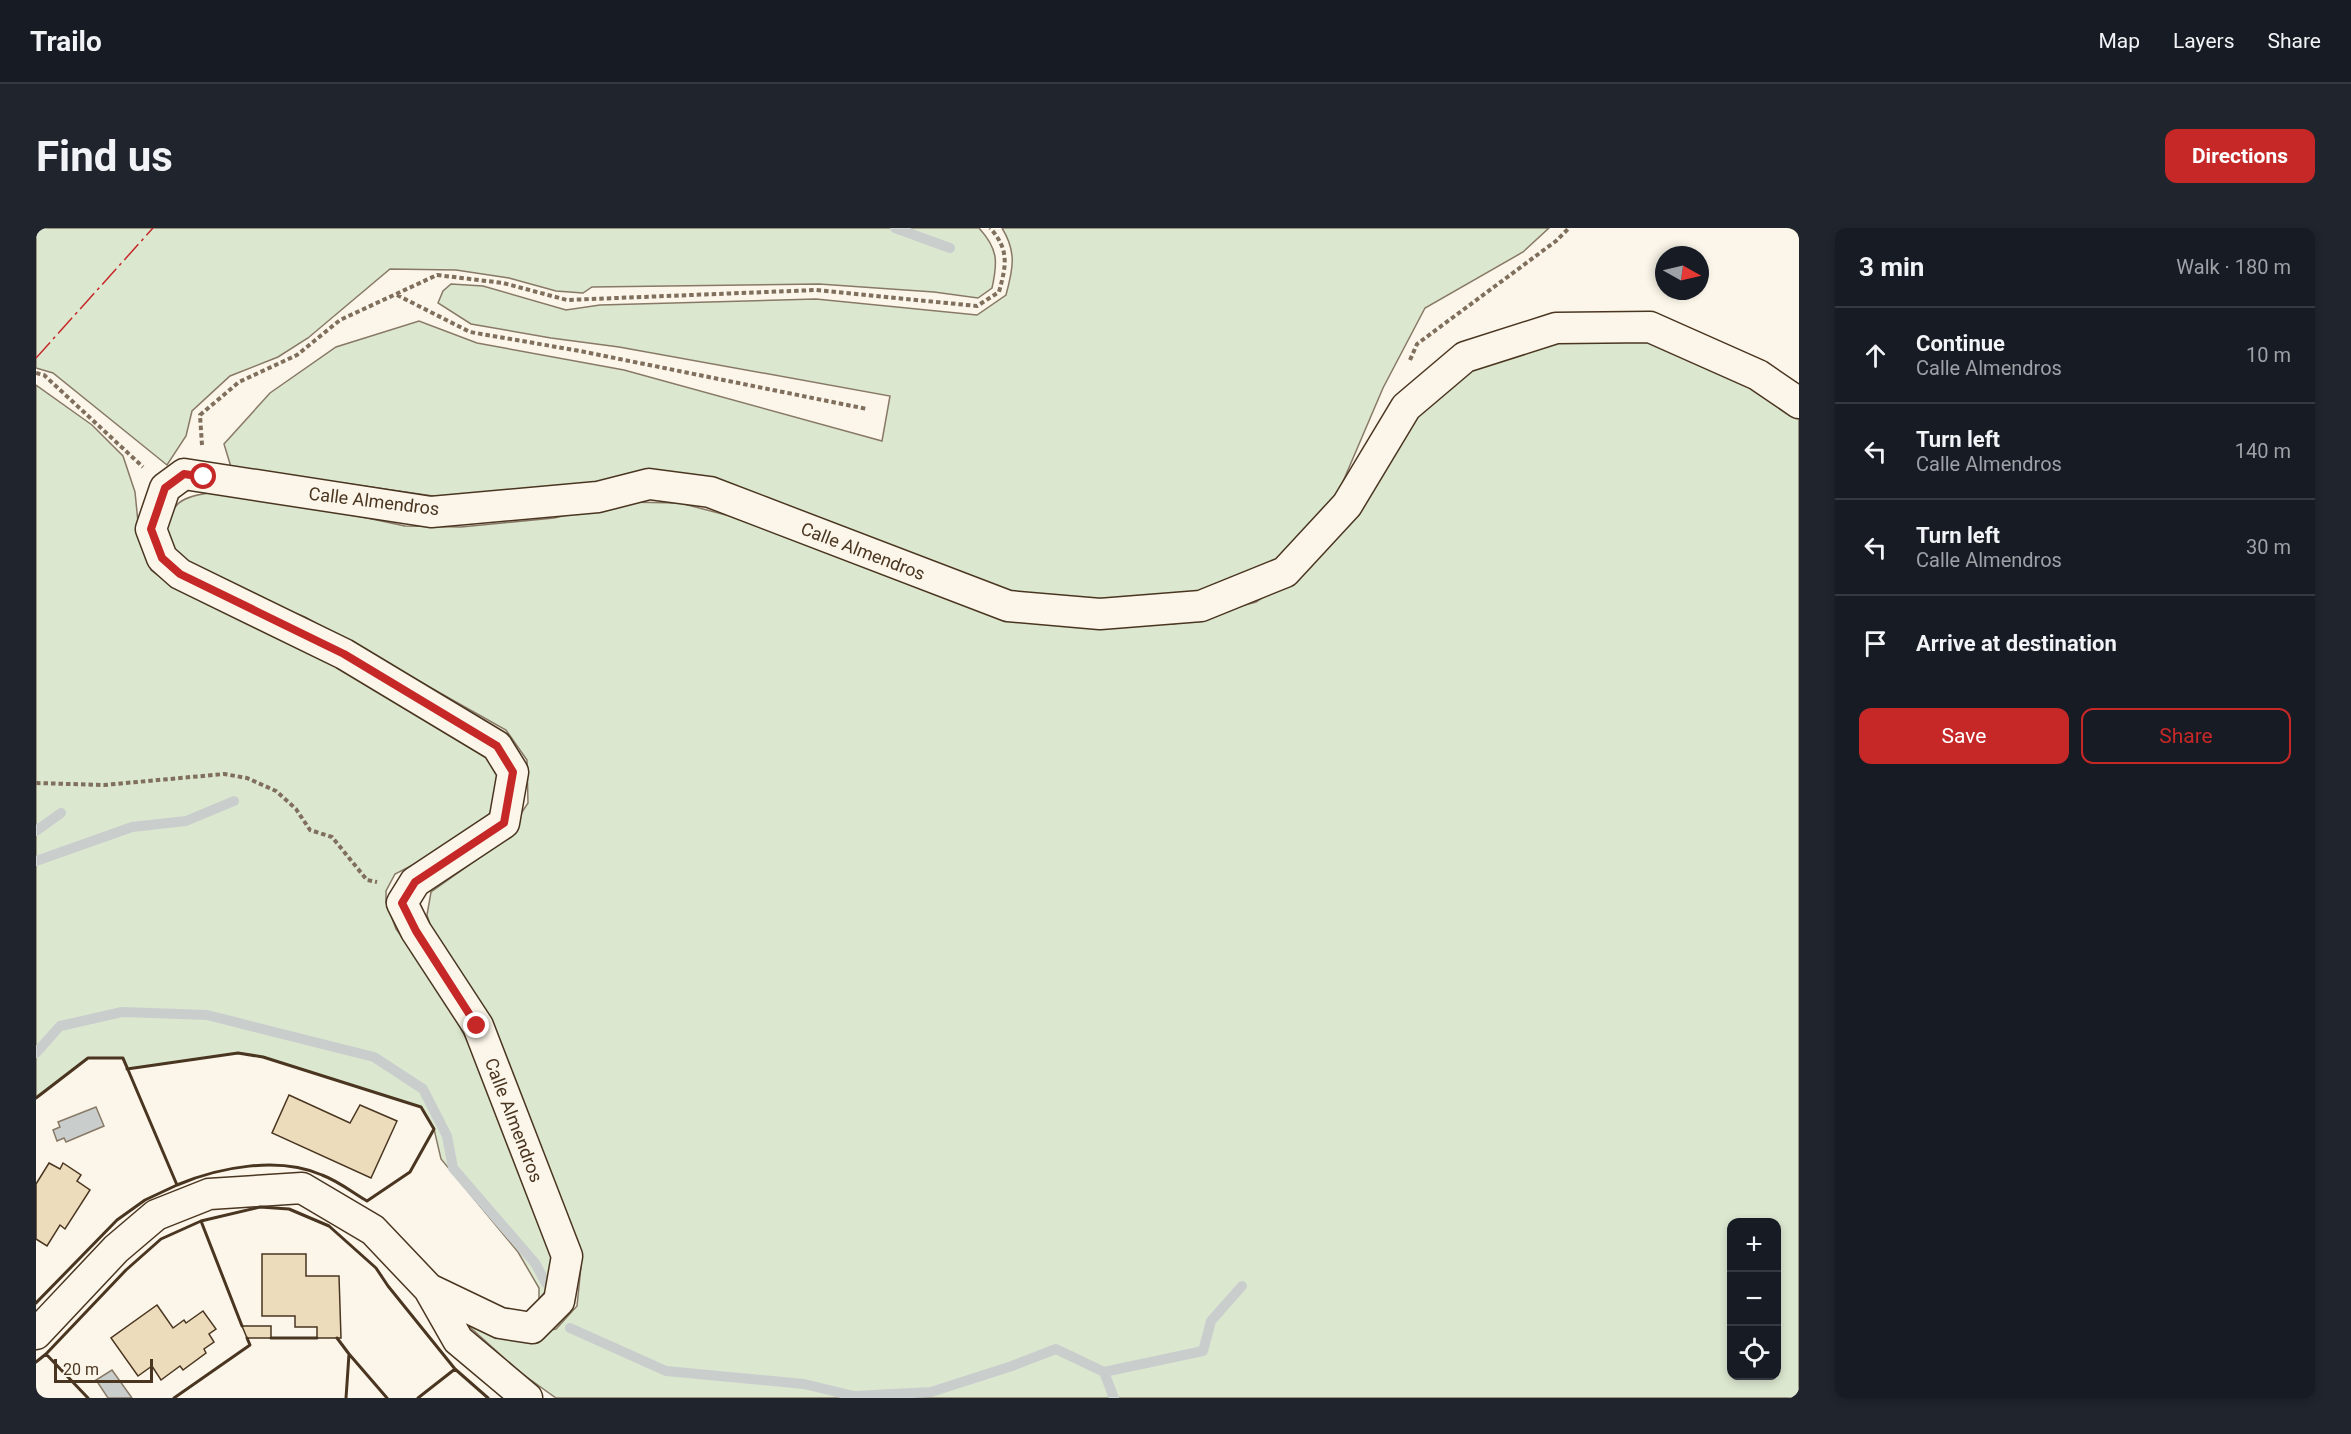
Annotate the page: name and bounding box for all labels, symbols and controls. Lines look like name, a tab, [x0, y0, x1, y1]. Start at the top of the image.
text: Trailo	[30, 25, 102, 58]
text: Map	[2098, 29, 2140, 53]
text: Layers	[2173, 29, 2234, 53]
text: Share	[2267, 29, 2321, 53]
button: Directions	[2165, 129, 2315, 183]
text: Find us	[36, 132, 173, 181]
north arrow	[1655, 246, 1709, 300]
text: 3 min	[1859, 252, 1924, 282]
text: Walk · 180 m	[2176, 255, 2291, 279]
text: Continue	[1916, 331, 2005, 356]
icon: ahead	[1859, 339, 1892, 372]
text: 10 m	[2246, 343, 2291, 367]
text: Calle Almendros	[1916, 356, 2062, 380]
text: Turn left	[1916, 427, 2000, 452]
icon: left	[1859, 435, 1892, 468]
text: 140 m	[2235, 439, 2291, 463]
text: Calle Almendros	[1916, 452, 2062, 476]
route start	[190, 463, 216, 489]
street label: Calle Almendros	[308, 483, 440, 519]
street label: Calle Almendros	[798, 518, 928, 584]
text: Turn left	[1916, 523, 2000, 548]
icon: left	[1859, 531, 1892, 564]
text: 30 m	[2246, 535, 2291, 559]
text: Calle Almendros	[1916, 548, 2062, 572]
icon: arrive	[1859, 627, 1892, 660]
text: Arrive at destination	[1916, 631, 2117, 656]
button: Save	[1859, 708, 2069, 764]
button: Share	[2081, 708, 2291, 764]
route end	[463, 1012, 489, 1038]
street label: Calle Almendros	[481, 1055, 547, 1185]
map controls	[1727, 1218, 1781, 1380]
button: +	[1727, 1218, 1781, 1272]
button: −	[1727, 1272, 1781, 1326]
button: locate	[1727, 1326, 1781, 1380]
scale bar	[54, 1356, 153, 1384]
text: 20 m	[63, 1360, 99, 1379]

